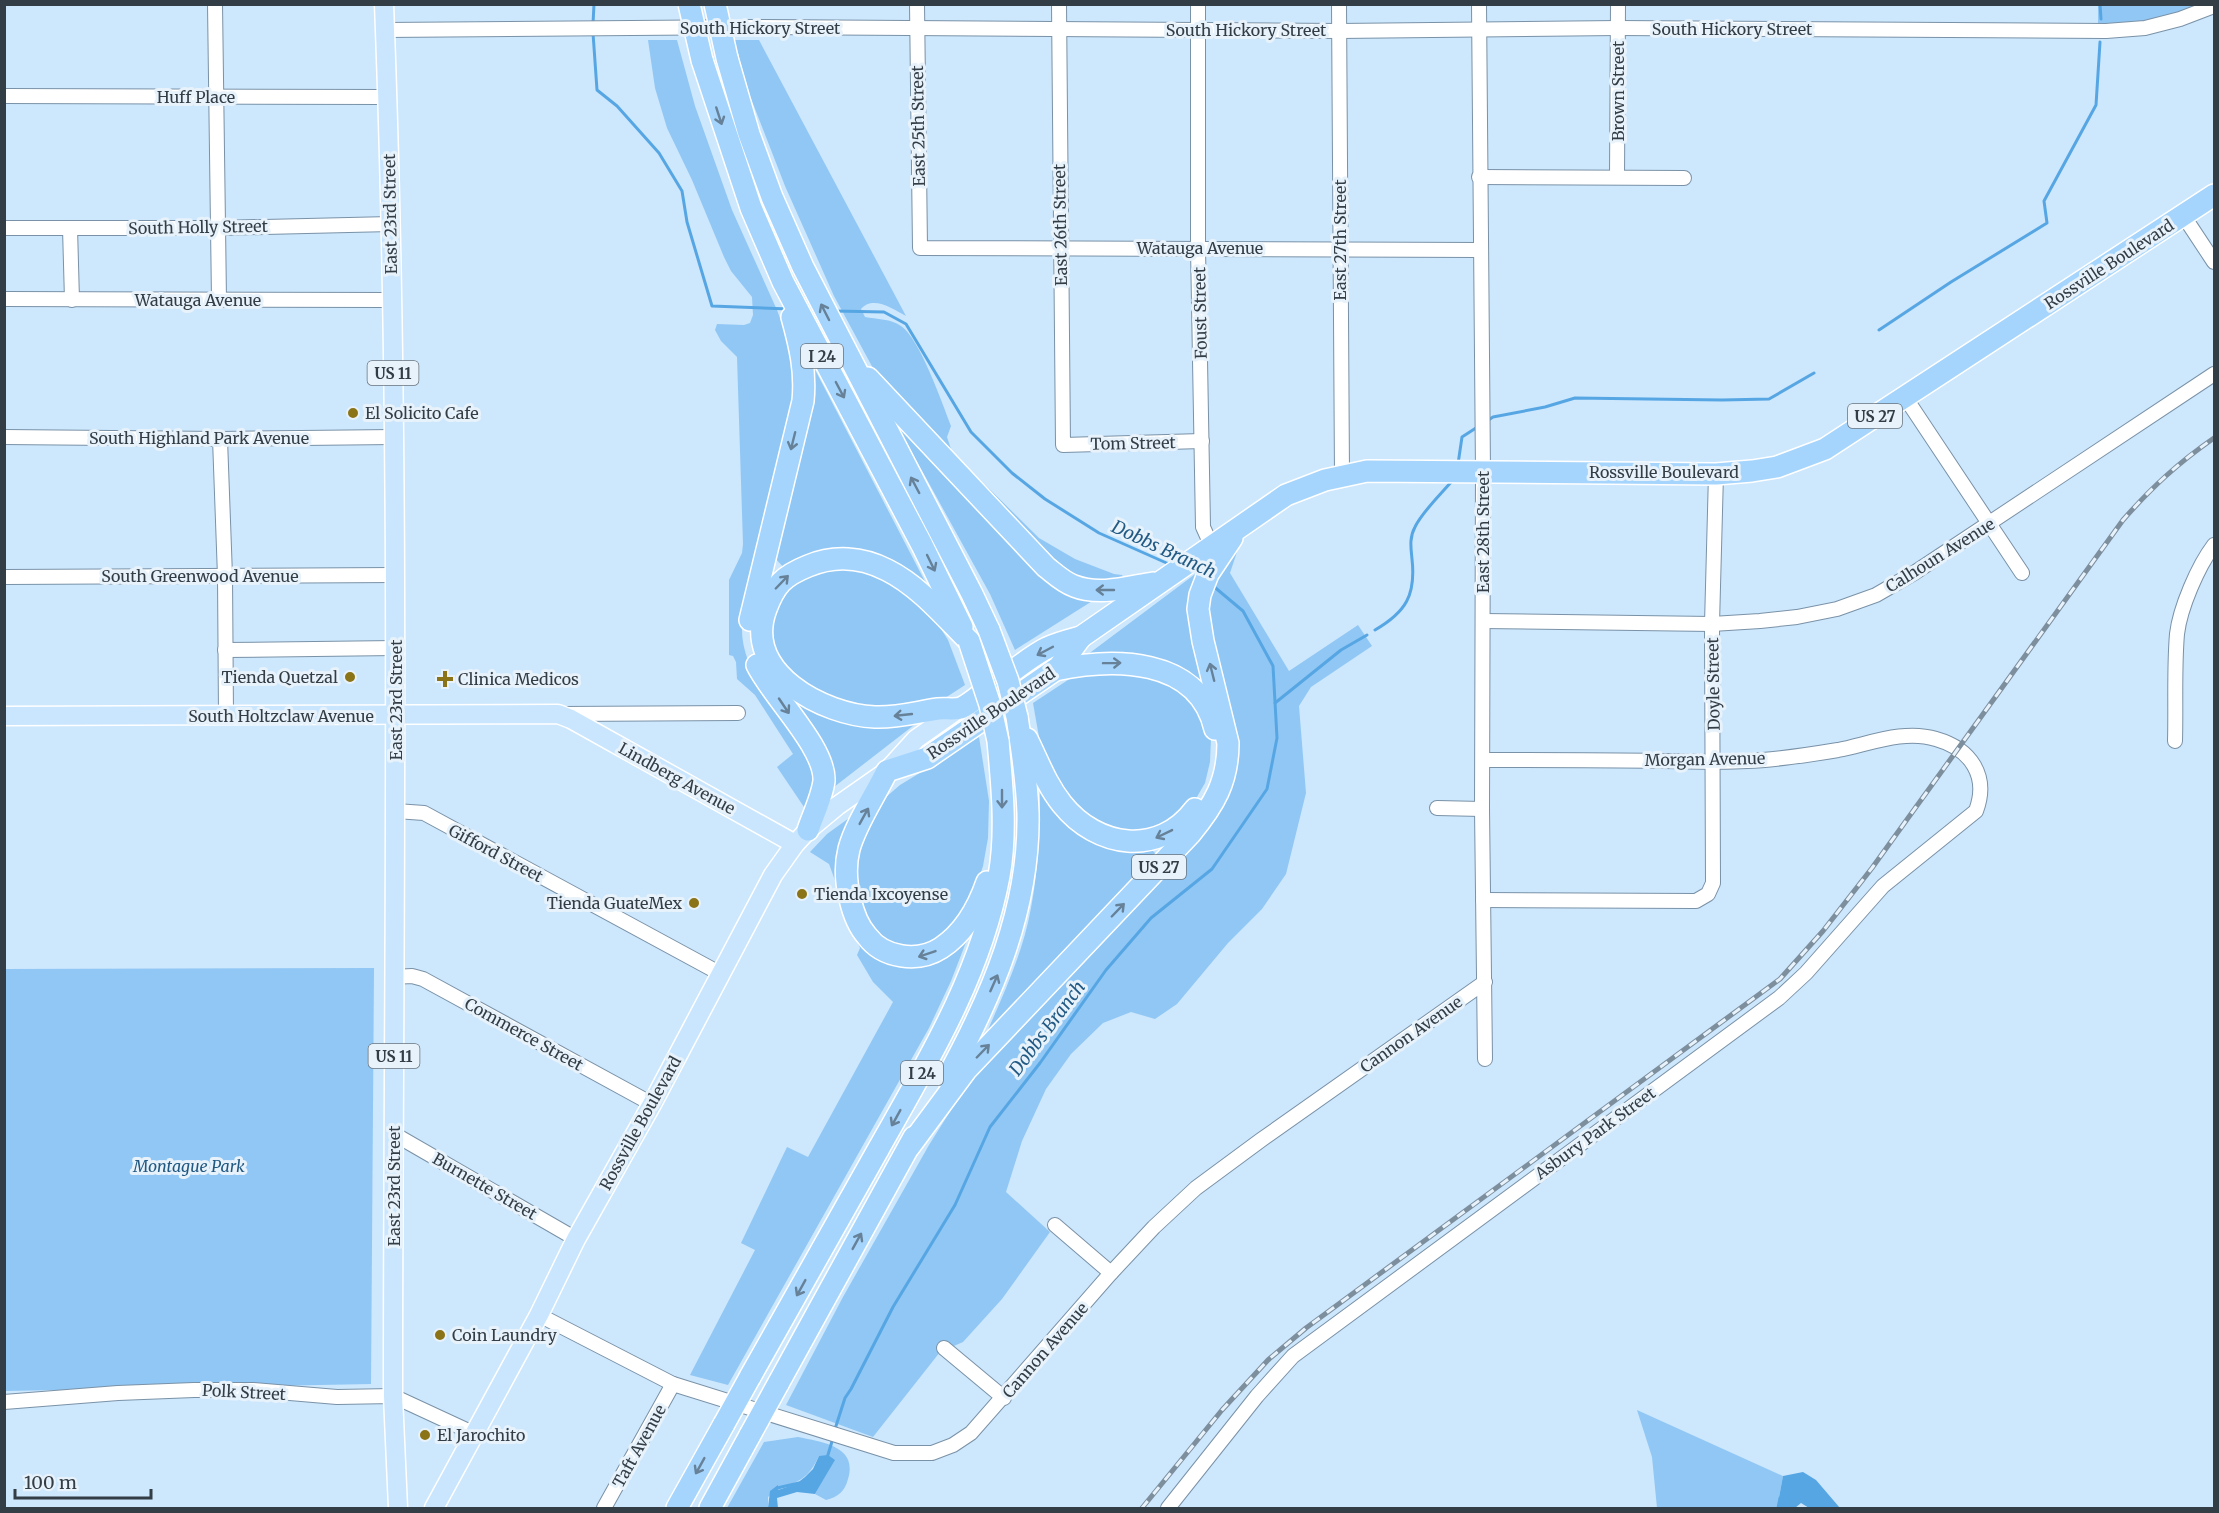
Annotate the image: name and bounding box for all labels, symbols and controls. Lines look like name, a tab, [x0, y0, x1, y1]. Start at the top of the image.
street label: South Hickory Street	[680, 18, 841, 38]
street label: South Hickory Street	[1652, 19, 1813, 39]
street label: South Hickory Street	[1166, 20, 1327, 40]
street label: Brown Street	[1608, 40, 1628, 141]
street label: East 25th Street	[907, 64, 929, 187]
street label: Huff Place	[157, 87, 235, 107]
one-way arrow	[715, 106, 726, 125]
street label: East 23rd Street	[379, 153, 401, 275]
street label: East 26th Street	[1049, 163, 1071, 286]
street label: East 27th Street	[1330, 179, 1350, 301]
street label: Rossville Boulevard	[2041, 215, 2178, 313]
street label: South Holly Street	[128, 216, 269, 238]
street label: Watauga Avenue	[1136, 238, 1263, 258]
street label: Foust Street	[1189, 266, 1211, 359]
street label: Watauga Avenue	[134, 290, 261, 310]
one-way arrow	[819, 303, 830, 321]
road number: I 24	[801, 344, 843, 368]
road number: US 11	[368, 361, 418, 385]
one-way arrow	[834, 381, 846, 398]
place label: El Solicito Cafe	[365, 403, 479, 423]
road number: US 27	[1848, 404, 1902, 428]
marker: El Solicito Cafe	[346, 406, 360, 420]
street label: South Highland Park Avenue	[89, 428, 309, 448]
one-way arrow	[787, 432, 799, 451]
street label: Tom Street	[1090, 432, 1177, 454]
street label: Rossville Boulevard	[1589, 462, 1739, 482]
street label: East 28th Street	[1473, 470, 1493, 593]
one-way arrow	[909, 476, 920, 494]
water label: Dobbs Branch	[1107, 514, 1220, 583]
street label: Calhoun Avenue	[1882, 514, 1998, 596]
one-way arrow	[925, 553, 937, 571]
street label: South Greenwood Avenue	[101, 566, 299, 586]
one-way arrow	[774, 575, 789, 590]
one-way arrow	[1096, 584, 1116, 596]
street label: Doyle Street	[1702, 636, 1724, 731]
street label: East 23rd Street	[386, 639, 406, 760]
one-way arrow	[1037, 646, 1055, 657]
one-way arrow	[1102, 658, 1122, 669]
street label: Rossville Boulevard	[923, 663, 1059, 763]
one-way arrow	[1205, 663, 1217, 682]
place label: Tienda Quetzal	[221, 667, 338, 687]
place label: Clinica Medicos	[458, 669, 579, 689]
marker: Tienda Quetzal	[343, 670, 357, 684]
marker: Clinica Medicos	[436, 670, 454, 688]
one-way arrow	[778, 697, 790, 713]
street label: South Holtzclaw Avenue	[188, 706, 374, 726]
one-way arrow	[893, 710, 913, 721]
street label: Lindberg Avenue	[615, 738, 739, 818]
street label: Morgan Avenue	[1645, 748, 1765, 770]
one-way arrow	[997, 788, 1008, 808]
one-way arrow	[858, 808, 870, 825]
street label: Gifford Street	[445, 820, 547, 887]
one-way arrow	[1156, 828, 1174, 840]
road number: US 27	[1132, 855, 1186, 879]
place label: Tienda Ixcoyense	[814, 884, 948, 904]
marker: Tienda Ixcoyense	[795, 887, 809, 901]
place label: Tienda GuateMex	[547, 893, 682, 913]
marker: Tienda GuateMex	[687, 896, 701, 910]
one-way arrow	[1111, 903, 1125, 918]
one-way arrow	[918, 949, 937, 960]
one-way arrow	[988, 975, 1000, 993]
water label: Dobbs Branch	[1003, 976, 1090, 1081]
street label: Cannon Avenue	[1356, 991, 1466, 1077]
street label: Commerce Street	[461, 993, 587, 1075]
road number: US 11	[368, 1044, 420, 1068]
one-way arrow	[976, 1044, 991, 1059]
street label: Rossville Boulevard	[595, 1052, 685, 1193]
road number: I 24	[901, 1061, 943, 1085]
street label: Asbury Park Street	[1530, 1082, 1660, 1184]
one-way arrow	[890, 1109, 902, 1126]
street label: East 23rd Street	[384, 1125, 404, 1246]
street label: Burnette Street	[429, 1148, 541, 1224]
park label: Montague Park	[132, 1156, 245, 1176]
one-way arrow	[851, 1233, 863, 1250]
one-way arrow	[794, 1279, 806, 1296]
street label: Cannon Avenue	[998, 1298, 1092, 1402]
place label: Coin Laundry	[452, 1325, 558, 1345]
marker: Coin Laundry	[433, 1328, 447, 1342]
street label: Polk Street	[202, 1380, 287, 1404]
street label: Taft Avenue	[608, 1401, 670, 1491]
place label: El Jarochito	[437, 1425, 525, 1445]
marker: El Jarochito	[418, 1428, 432, 1442]
one-way arrow	[694, 1457, 706, 1474]
scale bar	[15, 1462, 152, 1500]
text: 100 m	[24, 1471, 77, 1494]

